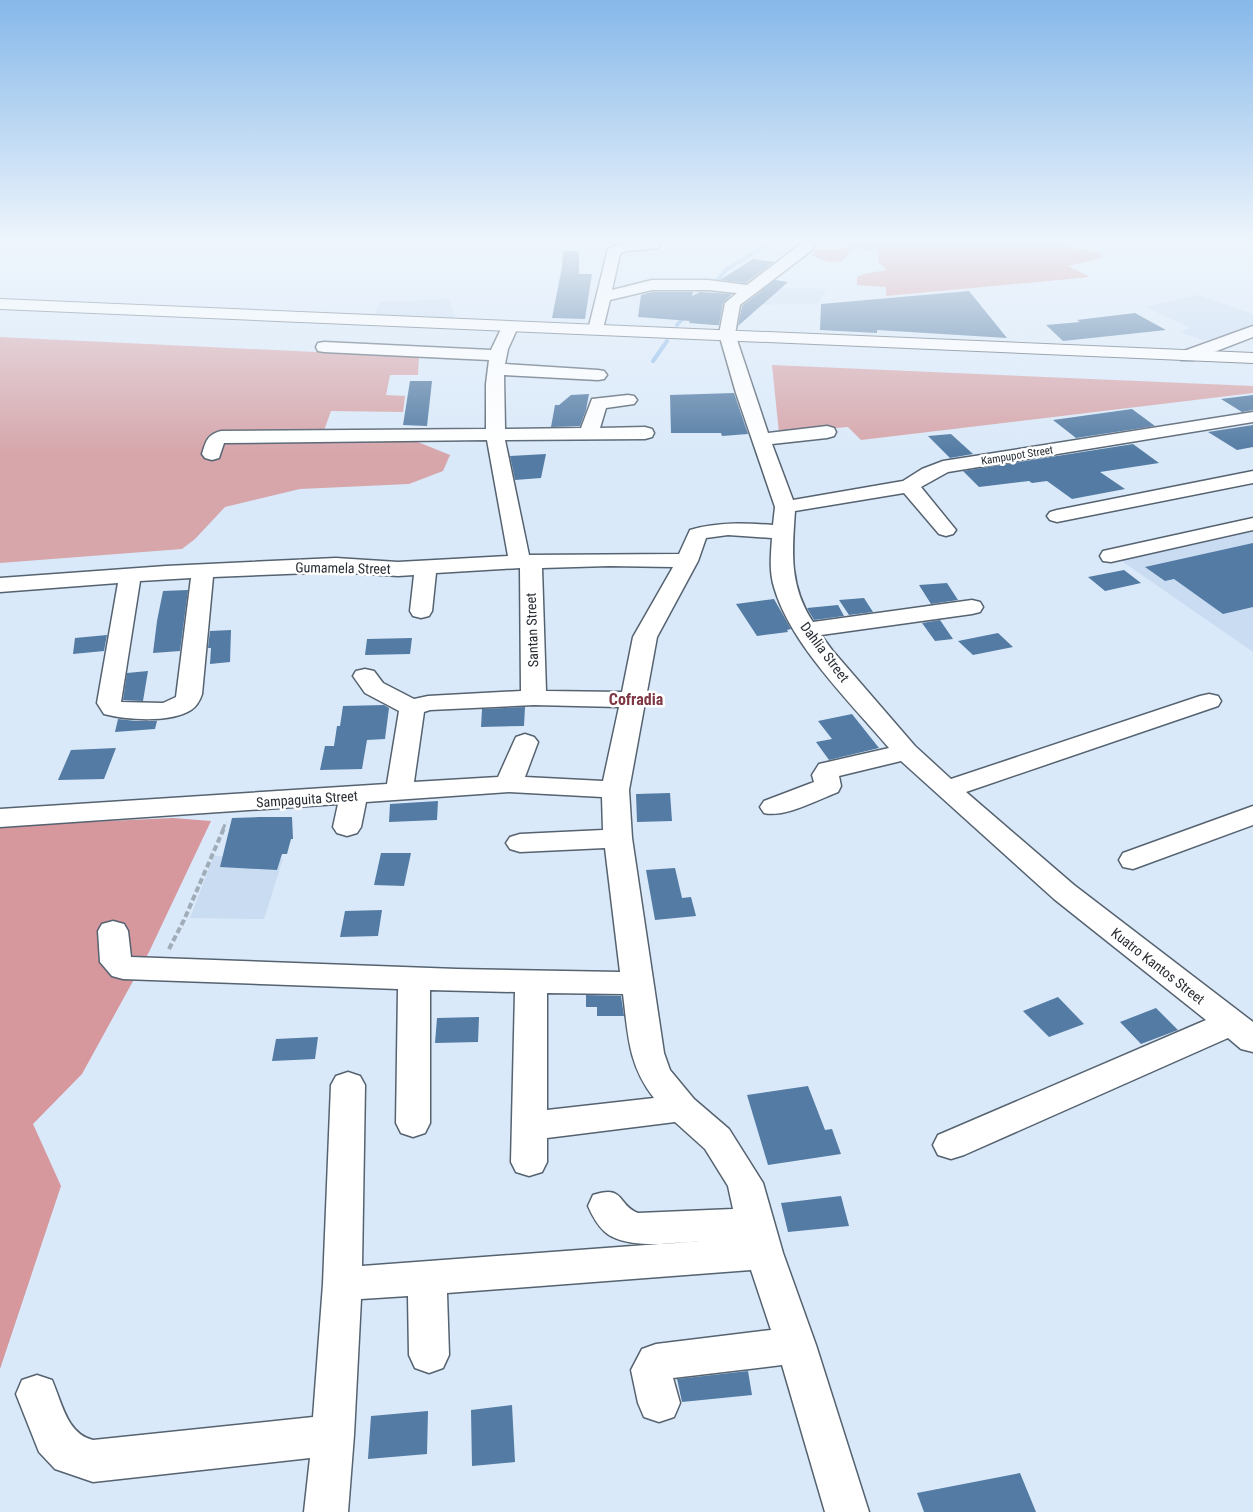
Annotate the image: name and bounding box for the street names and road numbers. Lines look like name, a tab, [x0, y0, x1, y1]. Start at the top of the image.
street label: Kampupot Street	[980, 443, 1054, 468]
street label: Gumamela Street	[295, 559, 391, 577]
street label: Santan Street	[523, 593, 541, 667]
street label: Dahlia Street	[797, 619, 853, 685]
street label: Sampaguita Street	[256, 787, 358, 811]
street label: Kuatro Kantos Street	[1108, 925, 1208, 1007]

